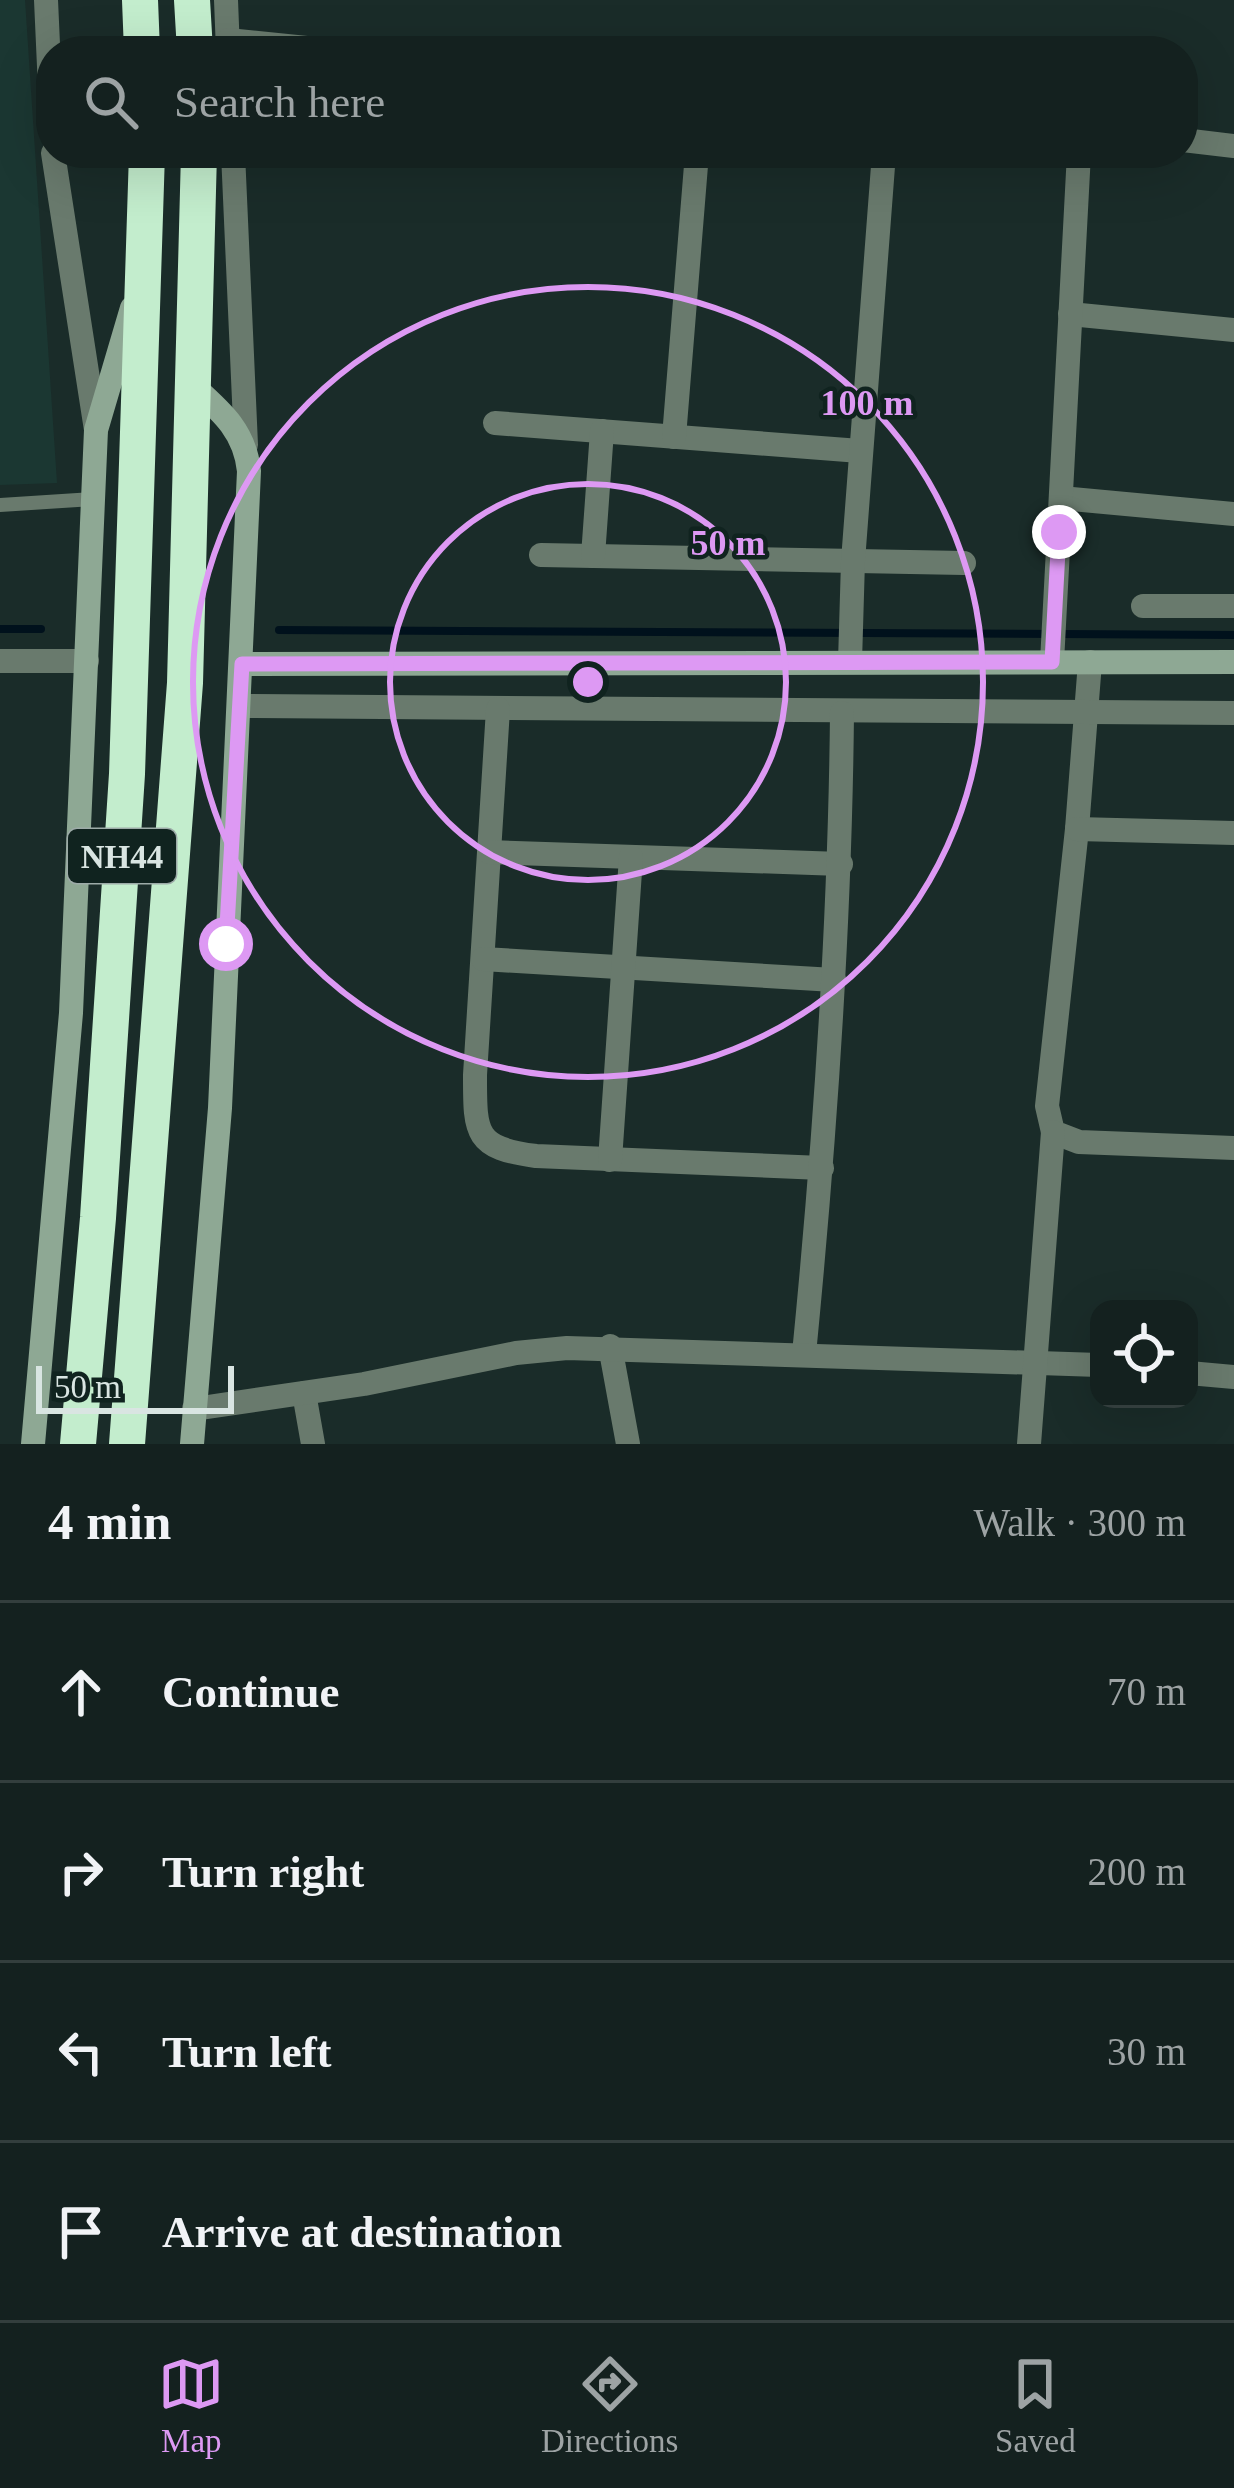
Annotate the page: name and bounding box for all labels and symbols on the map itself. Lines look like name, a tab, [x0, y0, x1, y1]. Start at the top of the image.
text: 100 m	[821, 383, 914, 423]
route end	[1032, 505, 1086, 559]
text: 50 m	[691, 523, 766, 563]
centre of rings	[567, 661, 609, 703]
road number: NH44	[68, 829, 176, 883]
route start	[199, 917, 253, 971]
scale bar	[36, 1360, 234, 1413]

